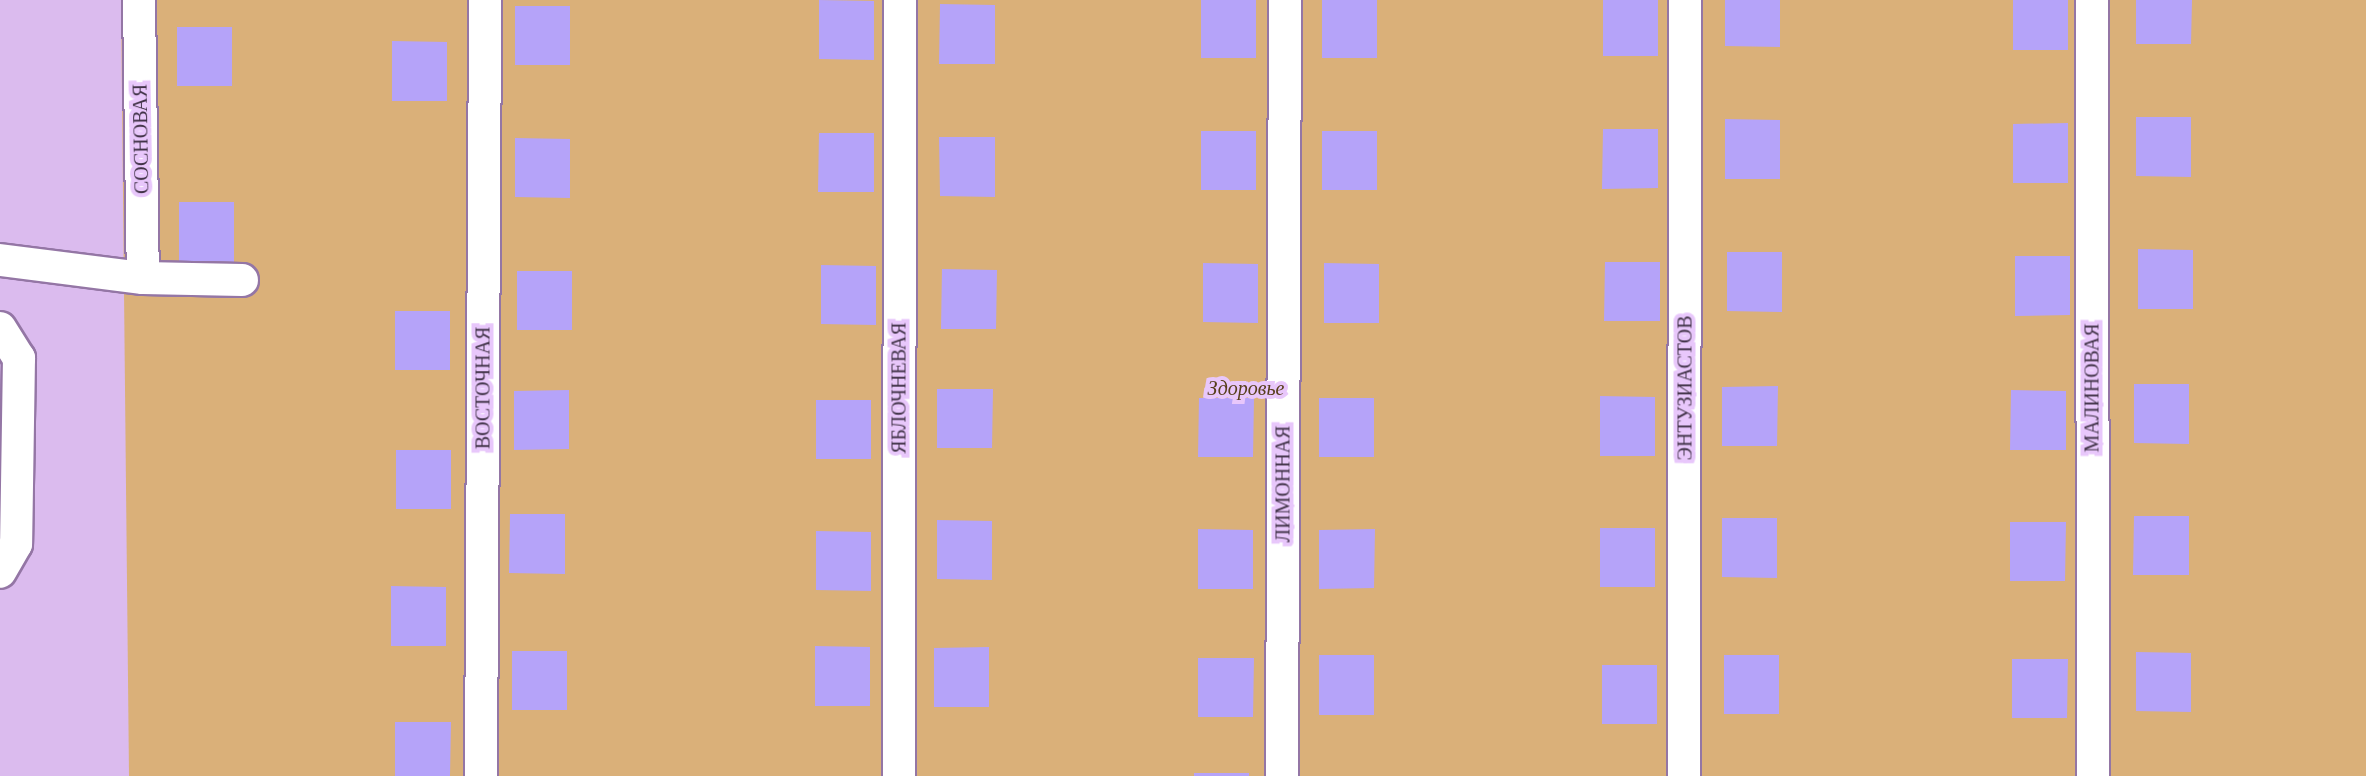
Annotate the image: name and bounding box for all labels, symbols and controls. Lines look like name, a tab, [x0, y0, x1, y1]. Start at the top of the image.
street label: СОСНОВАЯ	[128, 84, 154, 194]
street label: ЭНТУЗИАСТОВ	[1673, 316, 1697, 460]
street label: ЯБЛОЧНЕВАЯ	[887, 322, 911, 454]
street label: МАЛИНОВАЯ	[2080, 324, 2104, 452]
street label: ВОСТОЧНАЯ	[471, 327, 495, 449]
park label: Здоровье	[1208, 376, 1284, 400]
street label: ЛИМОННАЯ	[1271, 426, 1295, 542]

